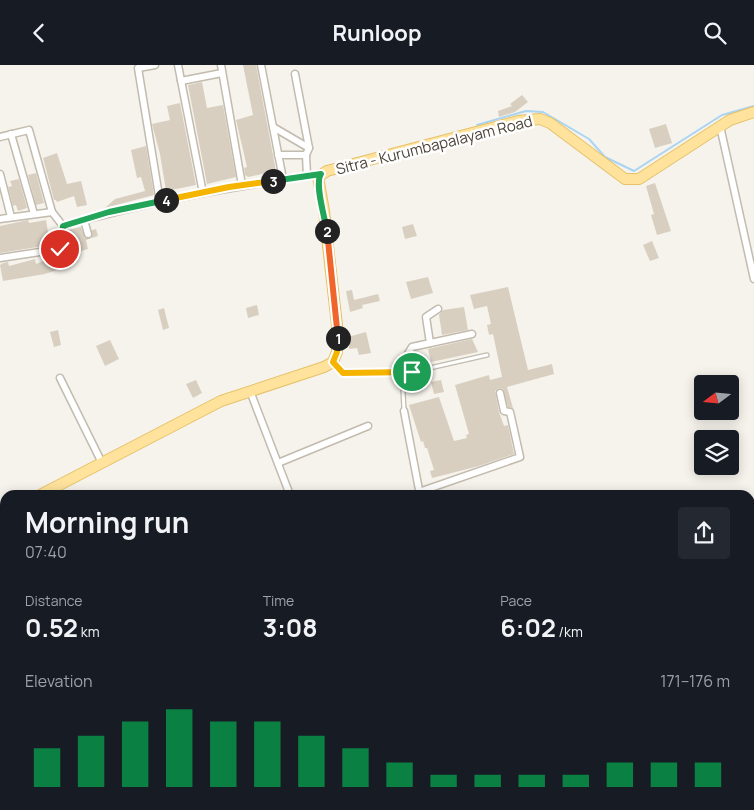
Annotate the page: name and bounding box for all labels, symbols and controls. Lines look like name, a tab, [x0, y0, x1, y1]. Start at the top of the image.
text: Runloop	[333, 18, 421, 48]
icon: back	[25, 19, 53, 47]
icon: search	[701, 19, 729, 47]
street label: Sitra - Kurumbapalayam Road	[334, 110, 534, 180]
pin: 3	[260, 169, 286, 193]
text: 3	[269, 172, 278, 191]
pin: 4	[154, 187, 178, 213]
text: 4	[162, 191, 171, 210]
pin: 2	[314, 219, 340, 243]
text: 2	[323, 222, 332, 241]
pin	[39, 228, 81, 270]
icon: check	[46, 235, 74, 263]
pin: 1	[326, 325, 350, 351]
text: 1	[335, 329, 342, 348]
pin	[391, 351, 433, 393]
icon: arrive	[398, 358, 426, 386]
north arrow	[694, 375, 739, 420]
map controls	[694, 375, 739, 475]
button: layers	[694, 430, 739, 475]
text: Morning run	[25, 503, 189, 541]
button: share	[678, 507, 730, 559]
text: 07:40	[25, 541, 67, 563]
text: Distance	[25, 591, 82, 610]
text: Time	[263, 591, 294, 610]
text: Pace	[500, 591, 532, 610]
text: 0.52	[25, 610, 78, 645]
text: 3:08	[263, 610, 318, 645]
text: 6:02	[500, 610, 556, 645]
text: km	[78, 622, 100, 641]
text: /km	[556, 622, 583, 641]
text: Elevation	[25, 670, 93, 692]
text: 171–176 m	[660, 670, 730, 692]

